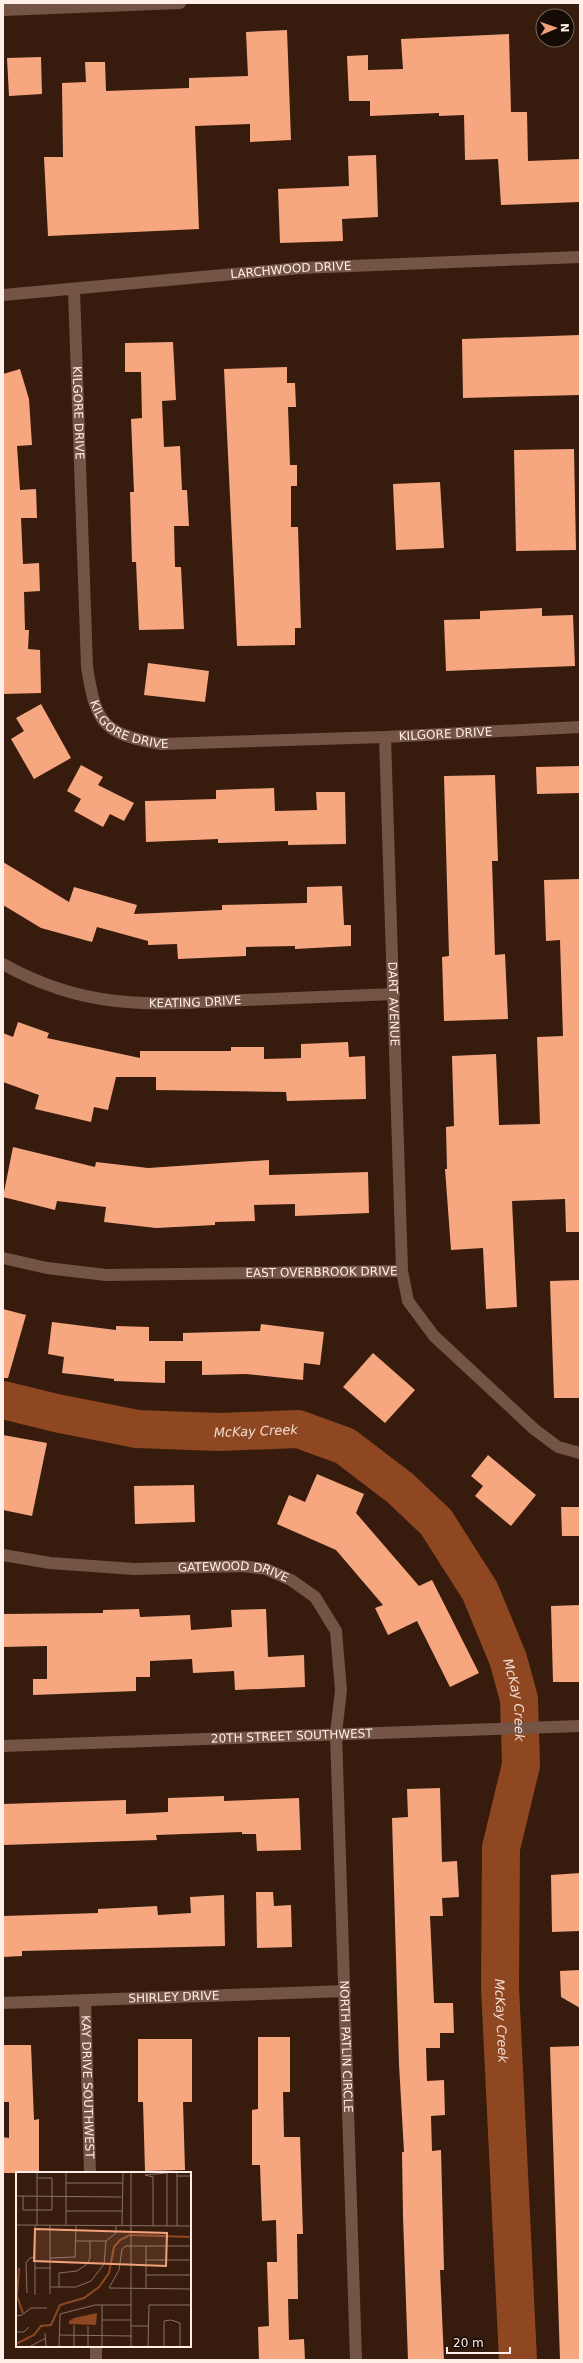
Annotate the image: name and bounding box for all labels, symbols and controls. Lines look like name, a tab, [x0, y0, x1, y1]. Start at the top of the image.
north arrow	[535, 8, 575, 48]
text: N	[558, 23, 571, 33]
street label: LARCHWOOD DRIVE	[230, 259, 352, 281]
street label: KILGORE DRIVE	[70, 366, 87, 460]
street label: KILGORE DRIVE	[87, 698, 169, 751]
street label: KILGORE DRIVE	[398, 725, 493, 743]
street label: DART AVENUE	[385, 961, 402, 1046]
street label: KEATING DRIVE	[149, 993, 242, 1010]
street label: EAST OVERBROOK DRIVE	[245, 1264, 398, 1280]
water label: McKay Creek	[213, 1422, 299, 1440]
street label: GATEWOOD DRIVE	[178, 1559, 291, 1585]
water label: McKay Creek	[500, 1657, 527, 1742]
street label: 20TH STREET SOUTHWEST	[211, 1726, 374, 1746]
water label: McKay Creek	[492, 1979, 511, 2064]
street label: NORTH PATLIN CIRCLE	[337, 1980, 355, 2113]
street label: SHIRLEY DRIVE	[128, 1988, 220, 2006]
street label: KAY DRIVE SOUTHWEST	[78, 2015, 97, 2160]
inset map	[16, 2172, 191, 2347]
scale bar	[447, 2329, 510, 2355]
text: 20 m	[453, 2336, 484, 2350]

